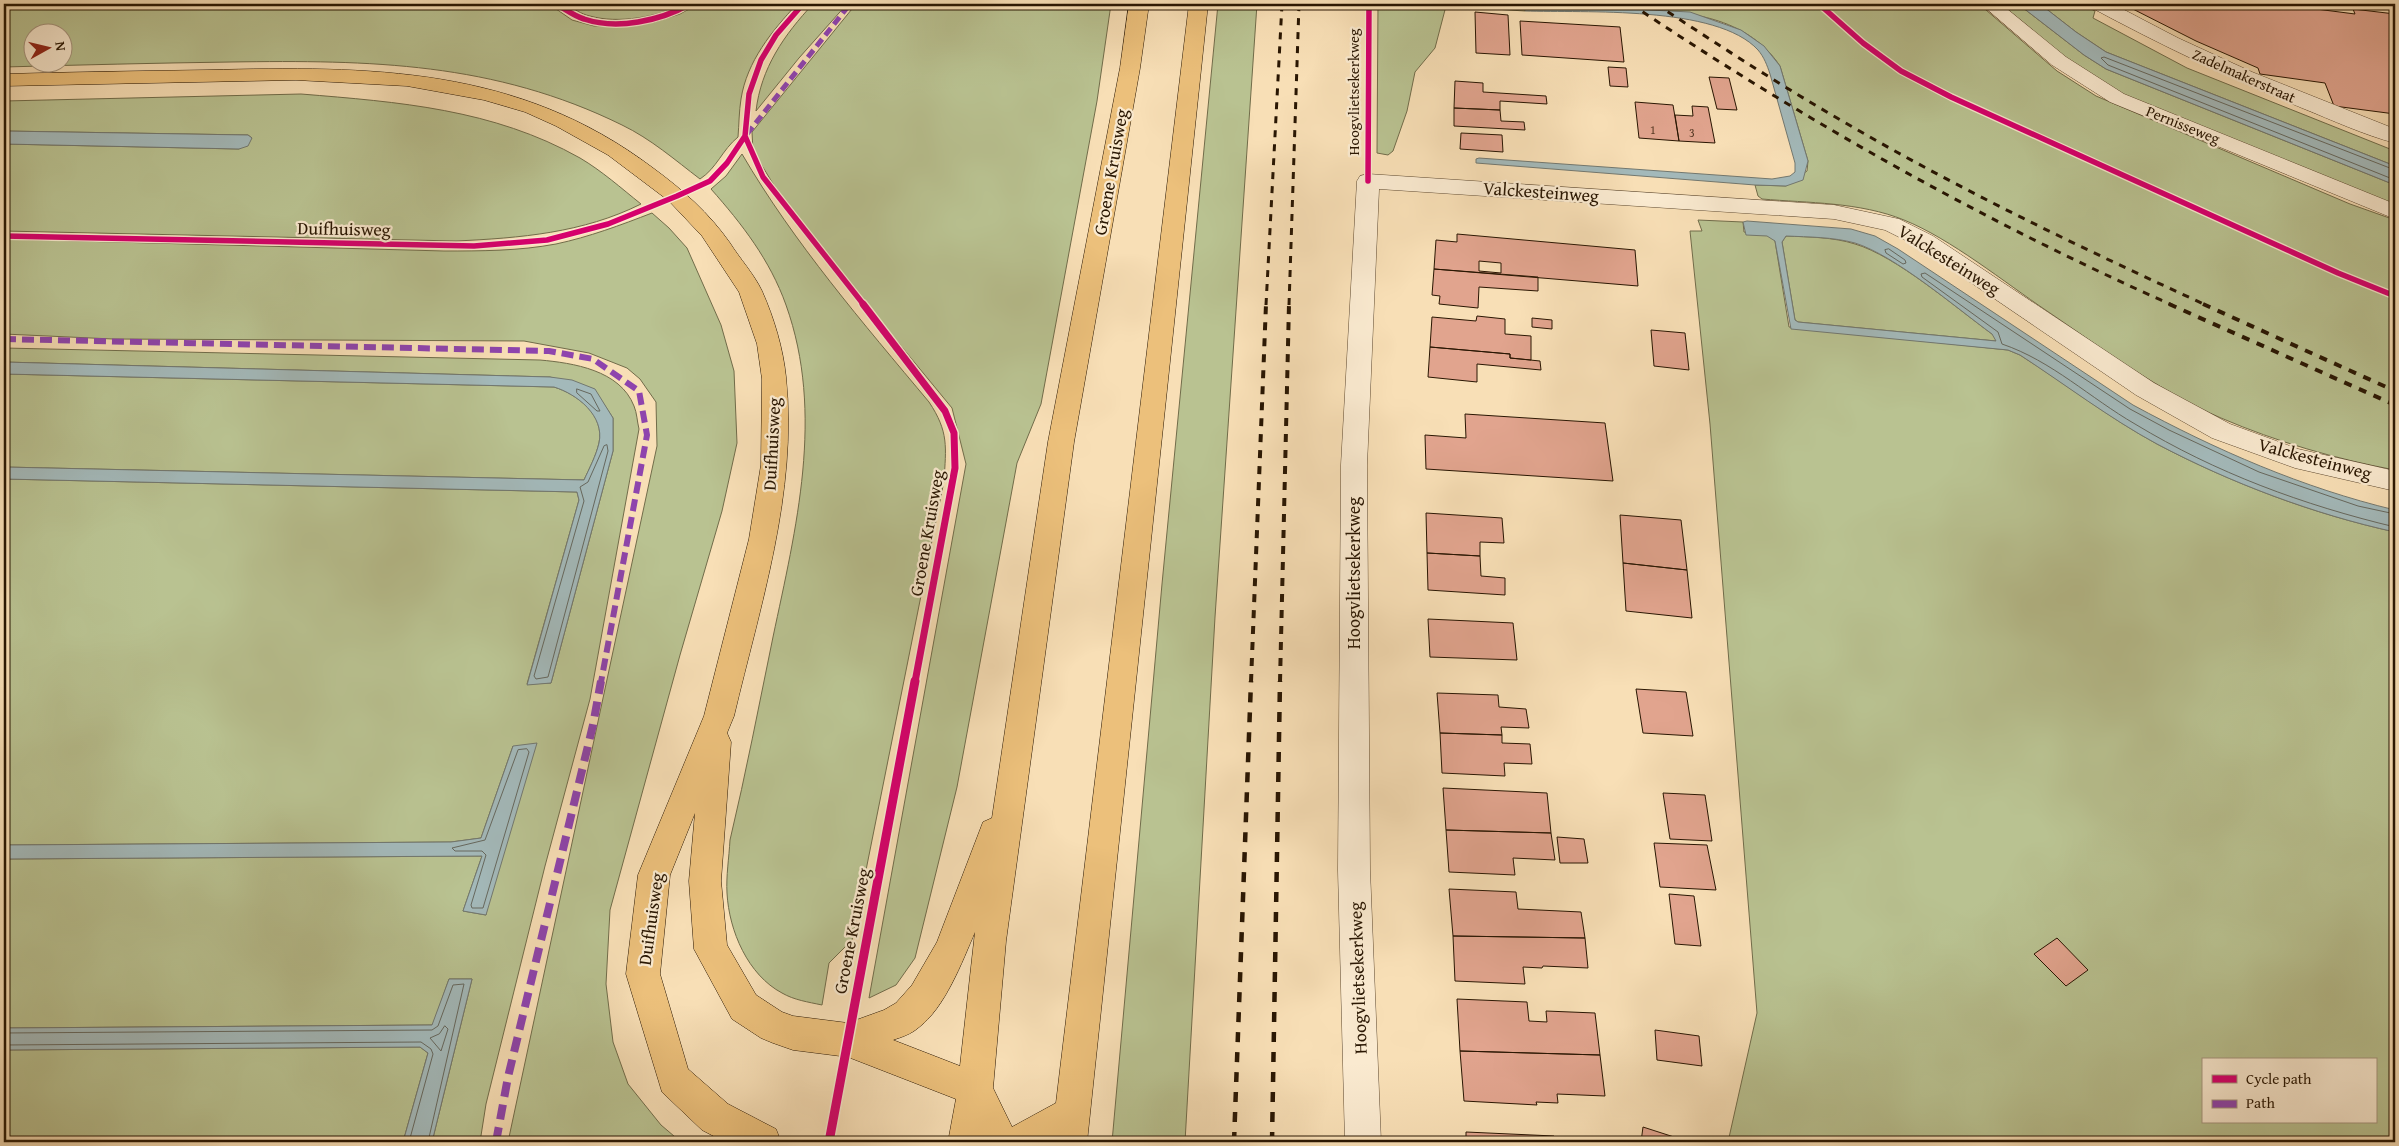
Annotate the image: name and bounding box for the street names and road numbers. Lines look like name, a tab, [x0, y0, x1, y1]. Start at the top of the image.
street label: Hoogvlietsekerkweg	[1343, 28, 1364, 155]
street label: Zadelmakerstraat	[2189, 43, 2300, 108]
street label: Pernisseweg	[2143, 100, 2224, 149]
street label: Groene Kruisweg	[1086, 107, 1135, 237]
street label: Valckesteinweg	[1482, 174, 1600, 209]
street label: Duifhuisweg	[297, 214, 391, 243]
street label: Valckesteinweg	[1893, 217, 2006, 302]
street label: Duifhuisweg	[756, 397, 787, 491]
street label: Valckesteinweg	[2256, 430, 2375, 487]
street label: Groene Kruisweg	[902, 468, 951, 598]
street label: Hoogvlietsekerkweg	[1340, 497, 1367, 649]
street label: Groene Kruisweg	[826, 866, 877, 996]
street label: Duifhuisweg	[631, 871, 670, 967]
street label: Hoogvlietsekerkweg	[1341, 901, 1374, 1055]

